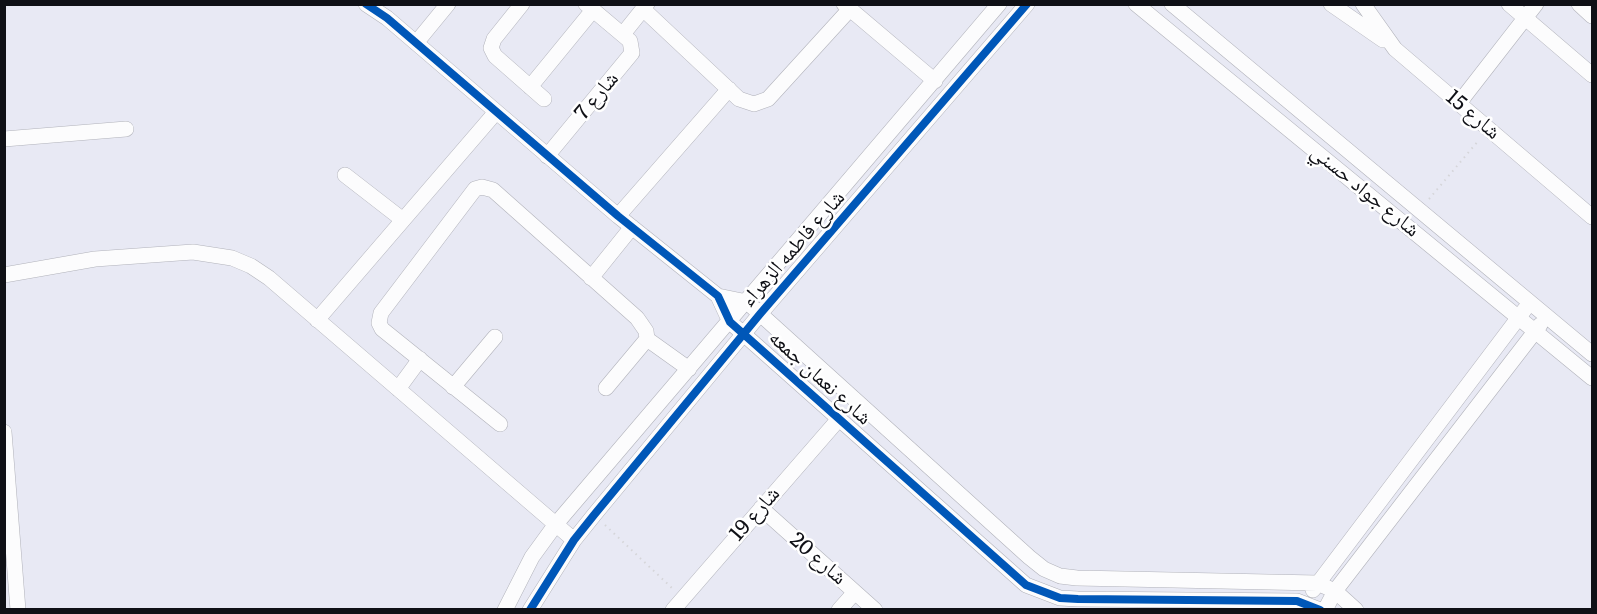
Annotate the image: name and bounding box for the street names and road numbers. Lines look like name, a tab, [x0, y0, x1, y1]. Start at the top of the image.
street label: شارع 7	[570, 67, 624, 125]
street label: شارع 15	[1441, 85, 1505, 145]
street label: شارع جواد حسني	[1305, 139, 1425, 243]
street label: شارع فاطمه الزهراء	[736, 186, 850, 312]
street label: شارع نعمان جمعه	[764, 325, 876, 431]
street label: شارع 19	[725, 482, 785, 546]
street label: شارع 20	[784, 528, 852, 590]

